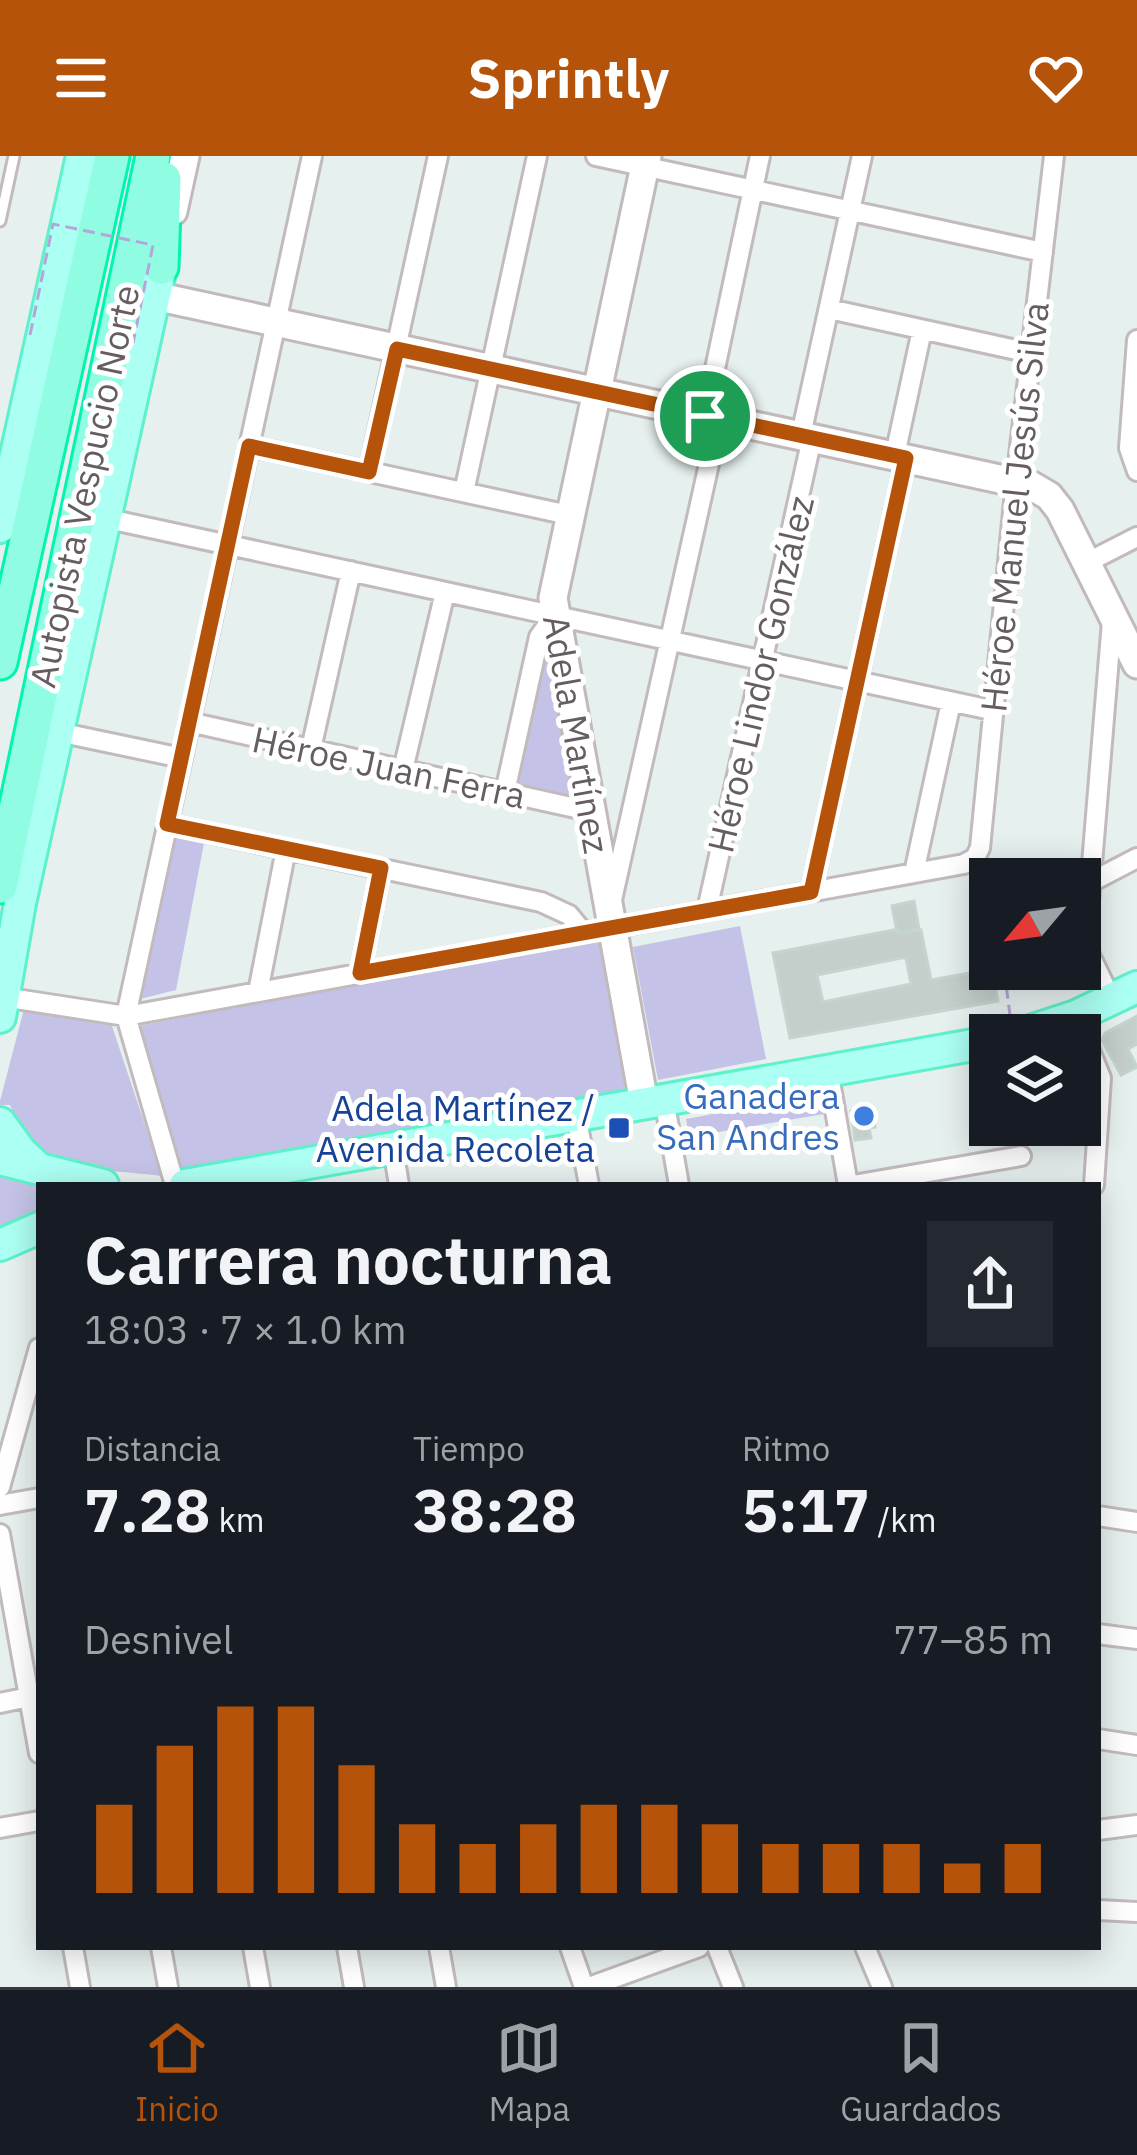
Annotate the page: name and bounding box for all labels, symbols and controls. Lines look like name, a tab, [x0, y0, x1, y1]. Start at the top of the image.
text: Sprintly	[468, 43, 669, 113]
icon: menu	[48, 45, 114, 111]
icon: heart	[1023, 45, 1089, 111]
street label: Autopista Vespucio Norte	[18, 281, 150, 691]
street label: Héroe Manuel Jesús Silva	[969, 300, 1059, 714]
pin	[654, 365, 756, 467]
icon: arrive	[672, 383, 738, 449]
street label: Héroe Lindor González	[696, 491, 824, 857]
street label: Adela Martínez	[533, 611, 621, 857]
street label: Héroe Juan Ferra	[248, 715, 530, 819]
north arrow	[969, 858, 1101, 990]
map controls	[969, 858, 1101, 1146]
button: layers	[969, 1014, 1101, 1146]
place label: Ganadera San Andres	[656, 1072, 840, 1160]
place label: Adela Martínez / Avenida Recoleta	[316, 1084, 595, 1172]
marker: Ganadera San Andres	[851, 1103, 877, 1129]
marker: Adela Martínez / Avenida Recoleta	[606, 1115, 632, 1141]
text: Carrera nocturna	[84, 1216, 612, 1302]
button: share	[927, 1221, 1053, 1347]
text: 18:03 · 7 × 1.0 km	[84, 1304, 407, 1355]
text: Distancia	[84, 1427, 221, 1470]
text: Tiempo	[413, 1427, 525, 1470]
text: Ritmo	[742, 1427, 830, 1470]
text: 7.28	[84, 1470, 211, 1549]
text: 38:28	[413, 1470, 577, 1549]
text: 5:17	[742, 1470, 870, 1549]
text: km	[211, 1498, 265, 1541]
text: /km	[870, 1498, 936, 1541]
text: Desnivel	[84, 1614, 233, 1665]
text: 77–85 m	[893, 1614, 1053, 1665]
tab: Inicio	[135, 2015, 219, 2130]
tab: Mapa	[489, 2015, 570, 2130]
tab: Guardados	[840, 2015, 1002, 2130]

